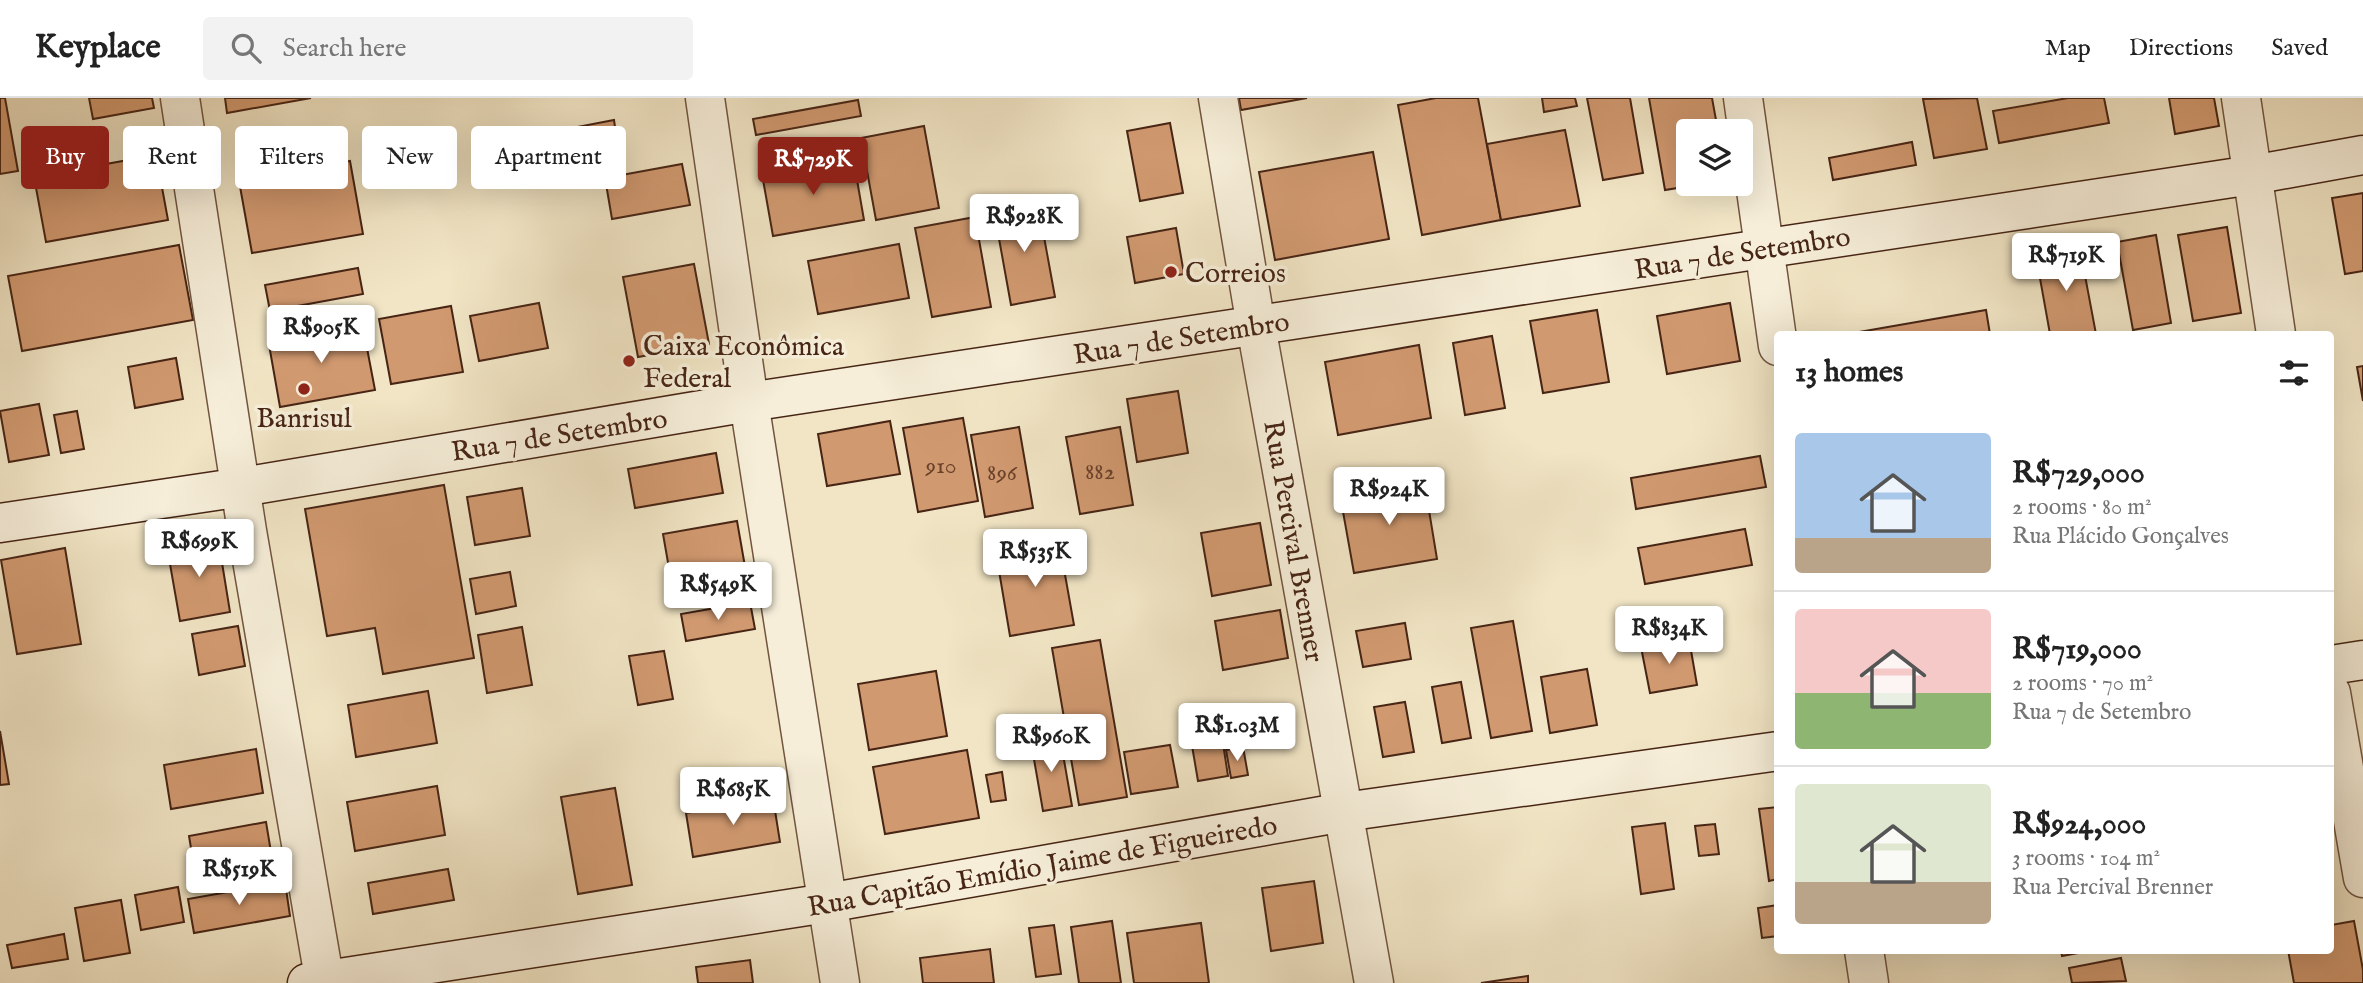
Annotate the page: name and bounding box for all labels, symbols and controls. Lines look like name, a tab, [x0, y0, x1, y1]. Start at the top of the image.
search box	[203, 17, 693, 80]
text: Keyplace	[35, 27, 161, 69]
icon: search	[227, 29, 265, 67]
text: Search here	[283, 32, 407, 65]
text: Map	[2045, 33, 2091, 64]
text: Directions	[2129, 33, 2233, 64]
text: Saved	[2271, 33, 2328, 64]
map controls	[1676, 119, 1753, 196]
button: layers	[1676, 119, 1753, 196]
chip: Buy	[21, 126, 109, 189]
chip: Rent	[123, 126, 221, 189]
chip: Filters	[235, 126, 348, 189]
chip: New	[362, 126, 457, 189]
chip: Apartment	[471, 126, 626, 189]
pin: R$729K	[756, 138, 870, 197]
text: R$729K	[774, 145, 852, 174]
pin: R$928K	[967, 194, 1081, 254]
text: R$928K	[986, 202, 1062, 231]
street label: Rua 7 de Setembro	[1632, 220, 1853, 289]
pin: R$719K	[2009, 234, 2123, 293]
text: R$719K	[2028, 241, 2104, 270]
place label: Correios	[1185, 257, 1286, 292]
marker: Correios	[1163, 264, 1179, 280]
street label: Rua 7 de Setembro	[1071, 305, 1292, 374]
pin: R$905K	[264, 306, 378, 365]
text: R$905K	[283, 313, 359, 342]
place label: Caixa Econômica Federal	[643, 330, 845, 397]
marker: Caixa Econômica Federal	[621, 353, 637, 369]
text: 13 homes	[1795, 354, 1903, 392]
icon: filters	[2275, 354, 2313, 392]
marker: Banrisul	[296, 381, 312, 397]
place label: Banrisul	[256, 402, 352, 437]
street label: Rua 7 de Setembro	[449, 402, 670, 471]
street label: Rua Percival Brenner	[1254, 418, 1331, 665]
house number: 910	[924, 451, 957, 482]
text: R$729,000	[2012, 455, 2145, 493]
house number: 882	[1085, 457, 1115, 488]
house number: 896	[987, 458, 1018, 489]
icon: home	[1851, 461, 1935, 545]
pin: R$924K	[1332, 468, 1446, 527]
text: R$924K	[1350, 475, 1428, 504]
text: 2 rooms · 80 m²	[2012, 493, 2152, 522]
pin: R$699K	[142, 519, 256, 579]
text: Rua Plácido Gonçalves	[2012, 522, 2229, 551]
text: R$699K	[161, 527, 237, 556]
pin: R$535K	[978, 530, 1092, 589]
text: R$535K	[999, 537, 1071, 566]
pin: R$549K	[661, 562, 775, 622]
text: R$549K	[680, 570, 756, 599]
pin: R$834K	[1612, 606, 1726, 666]
text: R$834K	[1631, 614, 1707, 643]
text: R$719,000	[2012, 631, 2142, 669]
icon: home	[1851, 637, 1935, 721]
text: 2 rooms · 70 m²	[2012, 669, 2153, 698]
text: Rua 7 de Setembro	[2012, 698, 2191, 727]
pin: R$1.03M	[1172, 704, 1302, 763]
text: R$1.03M	[1194, 711, 1280, 740]
pin: R$960K	[994, 714, 1108, 774]
text: R$960K	[1012, 722, 1090, 751]
pin: R$685K	[676, 768, 790, 827]
text: R$685K	[696, 775, 770, 804]
text: R$924,000	[2012, 806, 2146, 844]
street label: Rua Capitão Emídio Jaime de Figueiredo	[805, 809, 1280, 926]
icon: home	[1851, 812, 1935, 896]
text: 3 rooms · 104 m²	[2012, 844, 2160, 873]
pin: R$519K	[182, 848, 296, 907]
text: R$519K	[202, 855, 276, 884]
text: Rua Percival Brenner	[2012, 873, 2213, 902]

